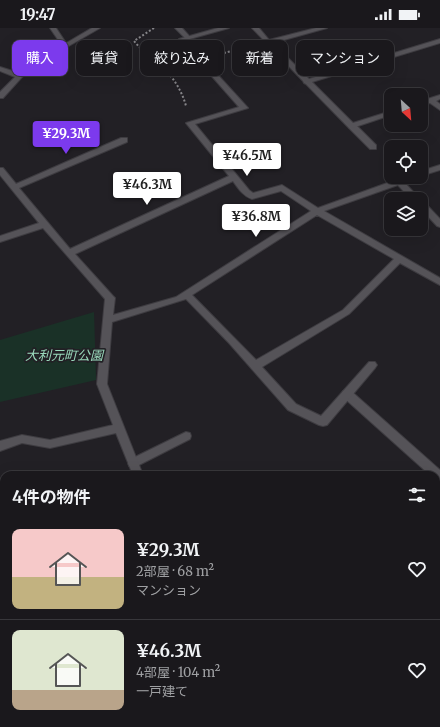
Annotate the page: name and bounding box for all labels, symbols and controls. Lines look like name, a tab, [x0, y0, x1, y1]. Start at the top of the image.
text: 19:47	[20, 5, 56, 24]
chip: 購入	[12, 40, 68, 76]
chip: 賃貸	[76, 40, 132, 76]
chip: 絞り込み	[140, 40, 224, 76]
chip: 新着	[232, 40, 288, 76]
chip: マンション	[296, 40, 394, 76]
north arrow	[384, 88, 428, 132]
map controls	[384, 88, 428, 236]
pin: ¥29.3M	[33, 121, 99, 155]
text: ¥29.3M	[42, 125, 90, 142]
button: locate	[384, 140, 428, 184]
pin: ¥46.5M	[214, 143, 280, 177]
text: ¥46.5M	[222, 147, 272, 164]
pin: ¥46.3M	[114, 172, 180, 206]
text: ¥46.3M	[122, 176, 172, 193]
button: layers	[384, 192, 428, 236]
pin: ¥36.8M	[223, 204, 289, 238]
text: ¥36.8M	[231, 208, 281, 225]
park label: 大利元町公園	[25, 347, 105, 364]
icon: filters	[406, 484, 428, 506]
text: 4件の物件	[12, 486, 91, 508]
text: ¥29.3M	[136, 539, 200, 561]
icon: home	[44, 545, 92, 593]
icon: heart	[406, 558, 428, 580]
text: 2部屋 · 68 m²	[136, 563, 214, 580]
text: マンション	[136, 582, 201, 599]
text: ¥46.3M	[136, 640, 201, 662]
icon: home	[44, 646, 92, 694]
icon: heart	[406, 659, 428, 681]
text: 4部屋 · 104 m²	[136, 664, 220, 681]
text: 一戸建て	[136, 683, 188, 700]

